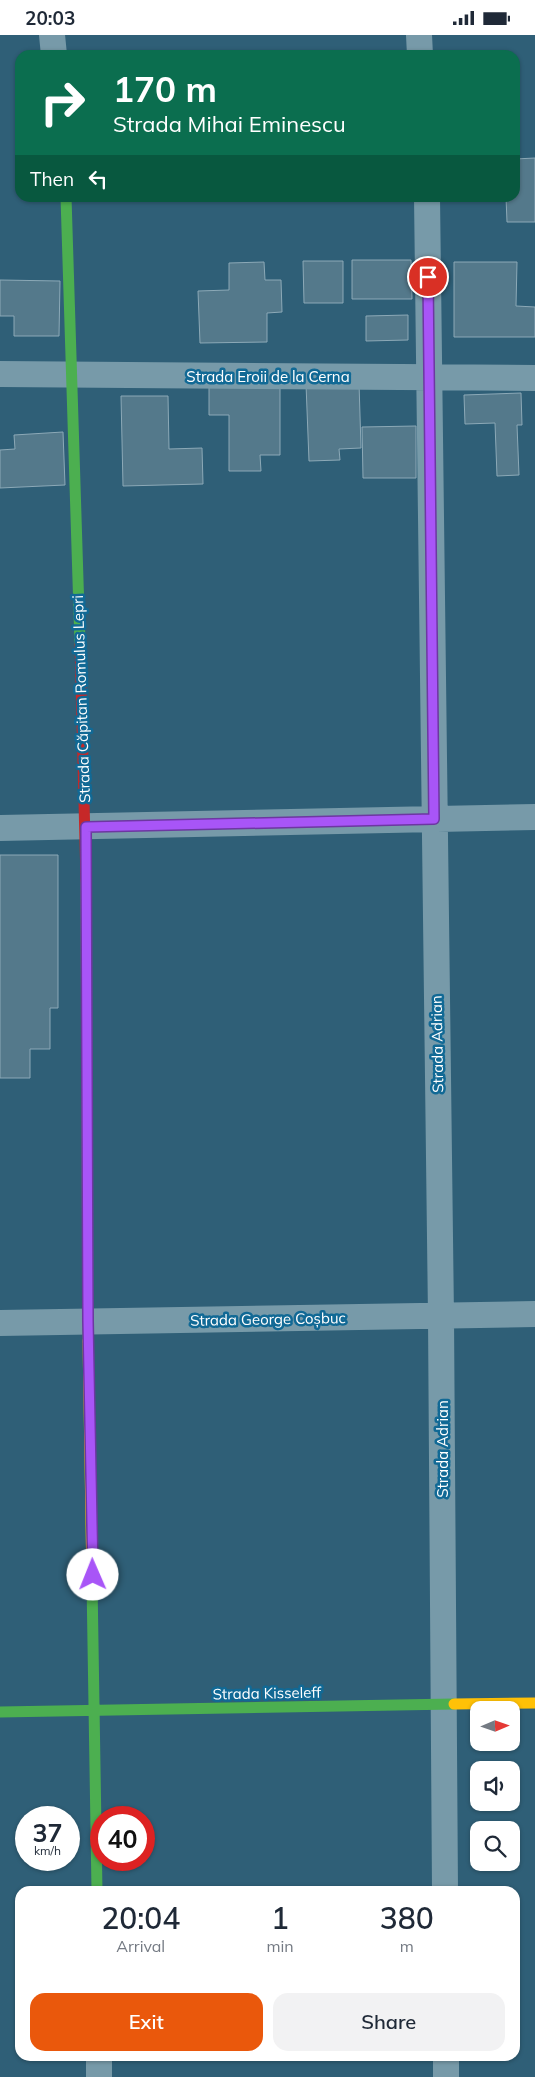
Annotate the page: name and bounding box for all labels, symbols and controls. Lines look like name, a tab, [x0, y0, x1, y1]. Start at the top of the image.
text: 20:03	[25, 6, 75, 30]
text: 170 m	[113, 67, 217, 111]
icon: right	[30, 70, 95, 135]
text: Strada Mihai Eminescu	[113, 110, 346, 138]
icon: left	[84, 165, 112, 193]
text: Then	[30, 167, 74, 191]
pin	[407, 256, 449, 298]
icon: arrive	[414, 263, 442, 291]
street label: Strada Eroii de la Cerna	[186, 367, 350, 386]
street label: Strada Căpitan Romulus Lepri	[68, 595, 94, 803]
street label: Strada Adrian	[427, 995, 447, 1093]
street label: Strada George Coșbuc	[190, 1308, 346, 1330]
street label: Strada Adrian	[433, 1400, 452, 1498]
position arrow	[66, 1548, 118, 1600]
street label: Strada Kisseleff	[213, 1683, 322, 1703]
north arrow	[470, 1701, 520, 1751]
map controls	[470, 1701, 520, 1871]
button: sound	[470, 1761, 520, 1811]
speed limit sign: 40	[90, 1806, 155, 1871]
text: 37	[32, 1817, 63, 1848]
button: search	[470, 1821, 520, 1871]
text: km/h	[34, 1843, 61, 1858]
text: 20:04	[101, 1899, 180, 1937]
text: 1	[271, 1899, 289, 1937]
text: 380	[380, 1899, 434, 1937]
text: Arrival	[116, 1936, 165, 1956]
text: min	[266, 1936, 294, 1956]
text: m	[400, 1936, 414, 1956]
button: Exit	[30, 1993, 263, 2051]
button: Share	[273, 1993, 505, 2051]

